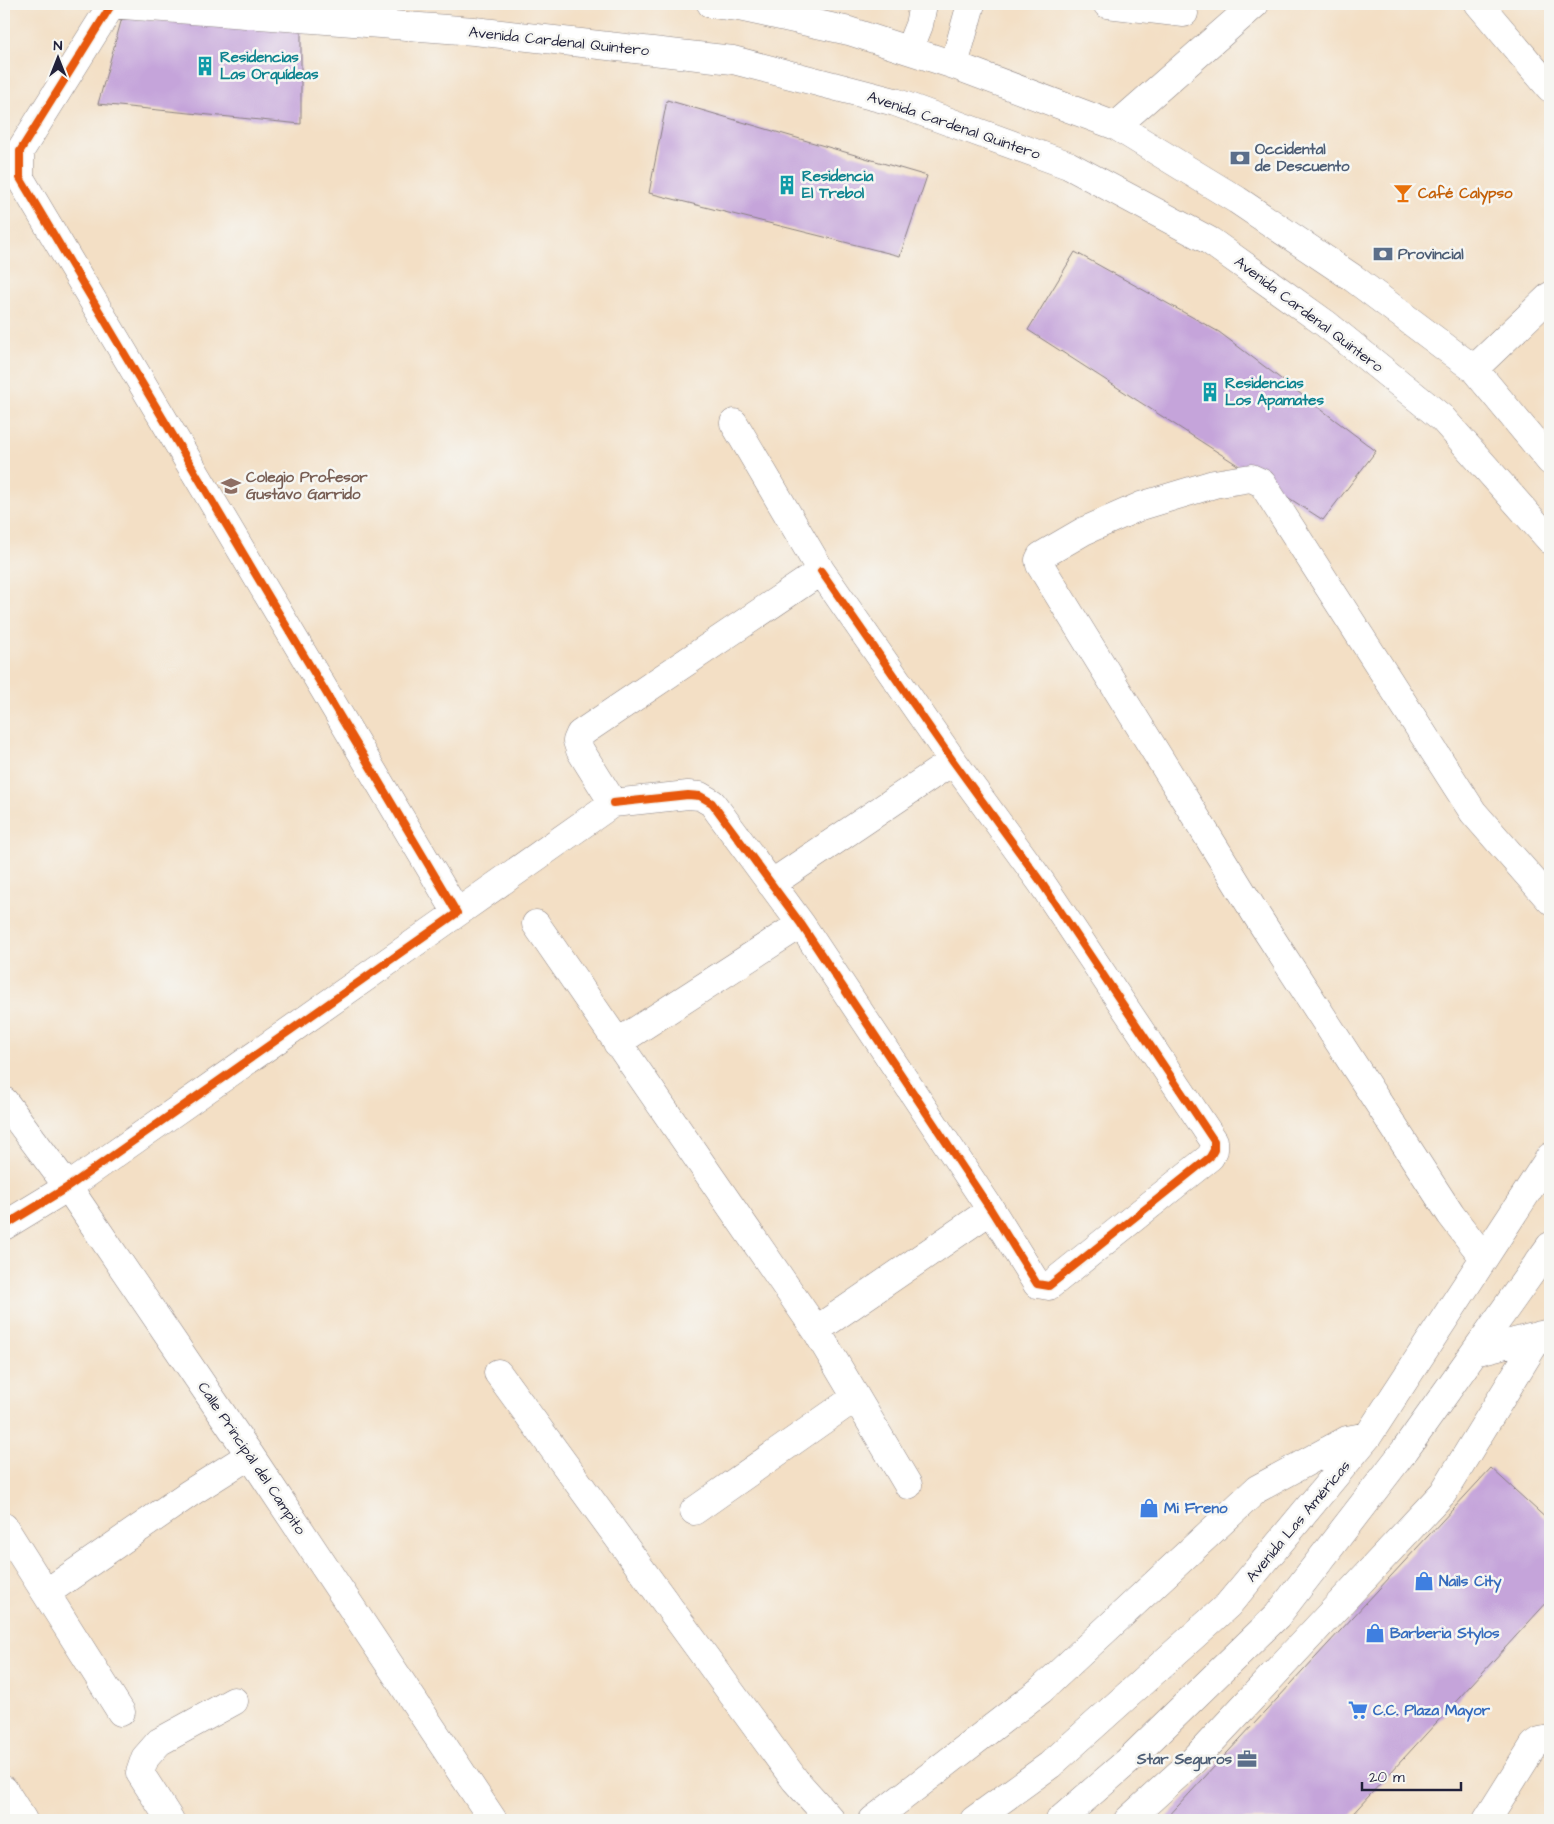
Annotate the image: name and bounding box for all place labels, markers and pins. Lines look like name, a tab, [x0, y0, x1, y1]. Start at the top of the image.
place label: Residencias Las Orquídeas	[220, 47, 319, 85]
building icon: Residencias Las Orquídeas	[194, 55, 216, 77]
place label: Occidental de Descuento	[1254, 139, 1350, 177]
bank icon: Occidental de Descuento	[1229, 147, 1251, 169]
place label: Residencia El Trebol	[802, 166, 874, 204]
building icon: Residencia El Trebol	[776, 174, 798, 196]
bar icon: Café Calypso	[1392, 182, 1414, 204]
place label: Café Calypso	[1418, 183, 1513, 205]
bank icon: Provincial	[1372, 243, 1394, 265]
place label: Provincial	[1398, 244, 1464, 265]
place label: Residencias Los Apamates	[1225, 373, 1324, 411]
building icon: Residencias Los Apamates	[1199, 381, 1221, 403]
place label: Colegio Profesor Gustavo Garrido	[246, 467, 368, 505]
school or university icon: Colegio Profesor Gustavo Garrido	[220, 475, 242, 497]
shop icon: Mi Freno	[1138, 1497, 1160, 1519]
place label: Mi Freno	[1164, 1498, 1228, 1519]
shop icon: Nails City	[1413, 1570, 1435, 1592]
place label: Nails City	[1439, 1571, 1502, 1593]
shop icon: Barberia Stylos	[1364, 1622, 1386, 1644]
place label: Barberia Stylos	[1390, 1623, 1500, 1645]
supermarket icon: C.C. Plaza Mayor	[1347, 1699, 1369, 1721]
place label: C.C. Plaza Mayor	[1373, 1700, 1491, 1722]
office icon: Star Seguros	[1236, 1748, 1258, 1770]
place label: Star Seguros	[1136, 1749, 1232, 1772]

